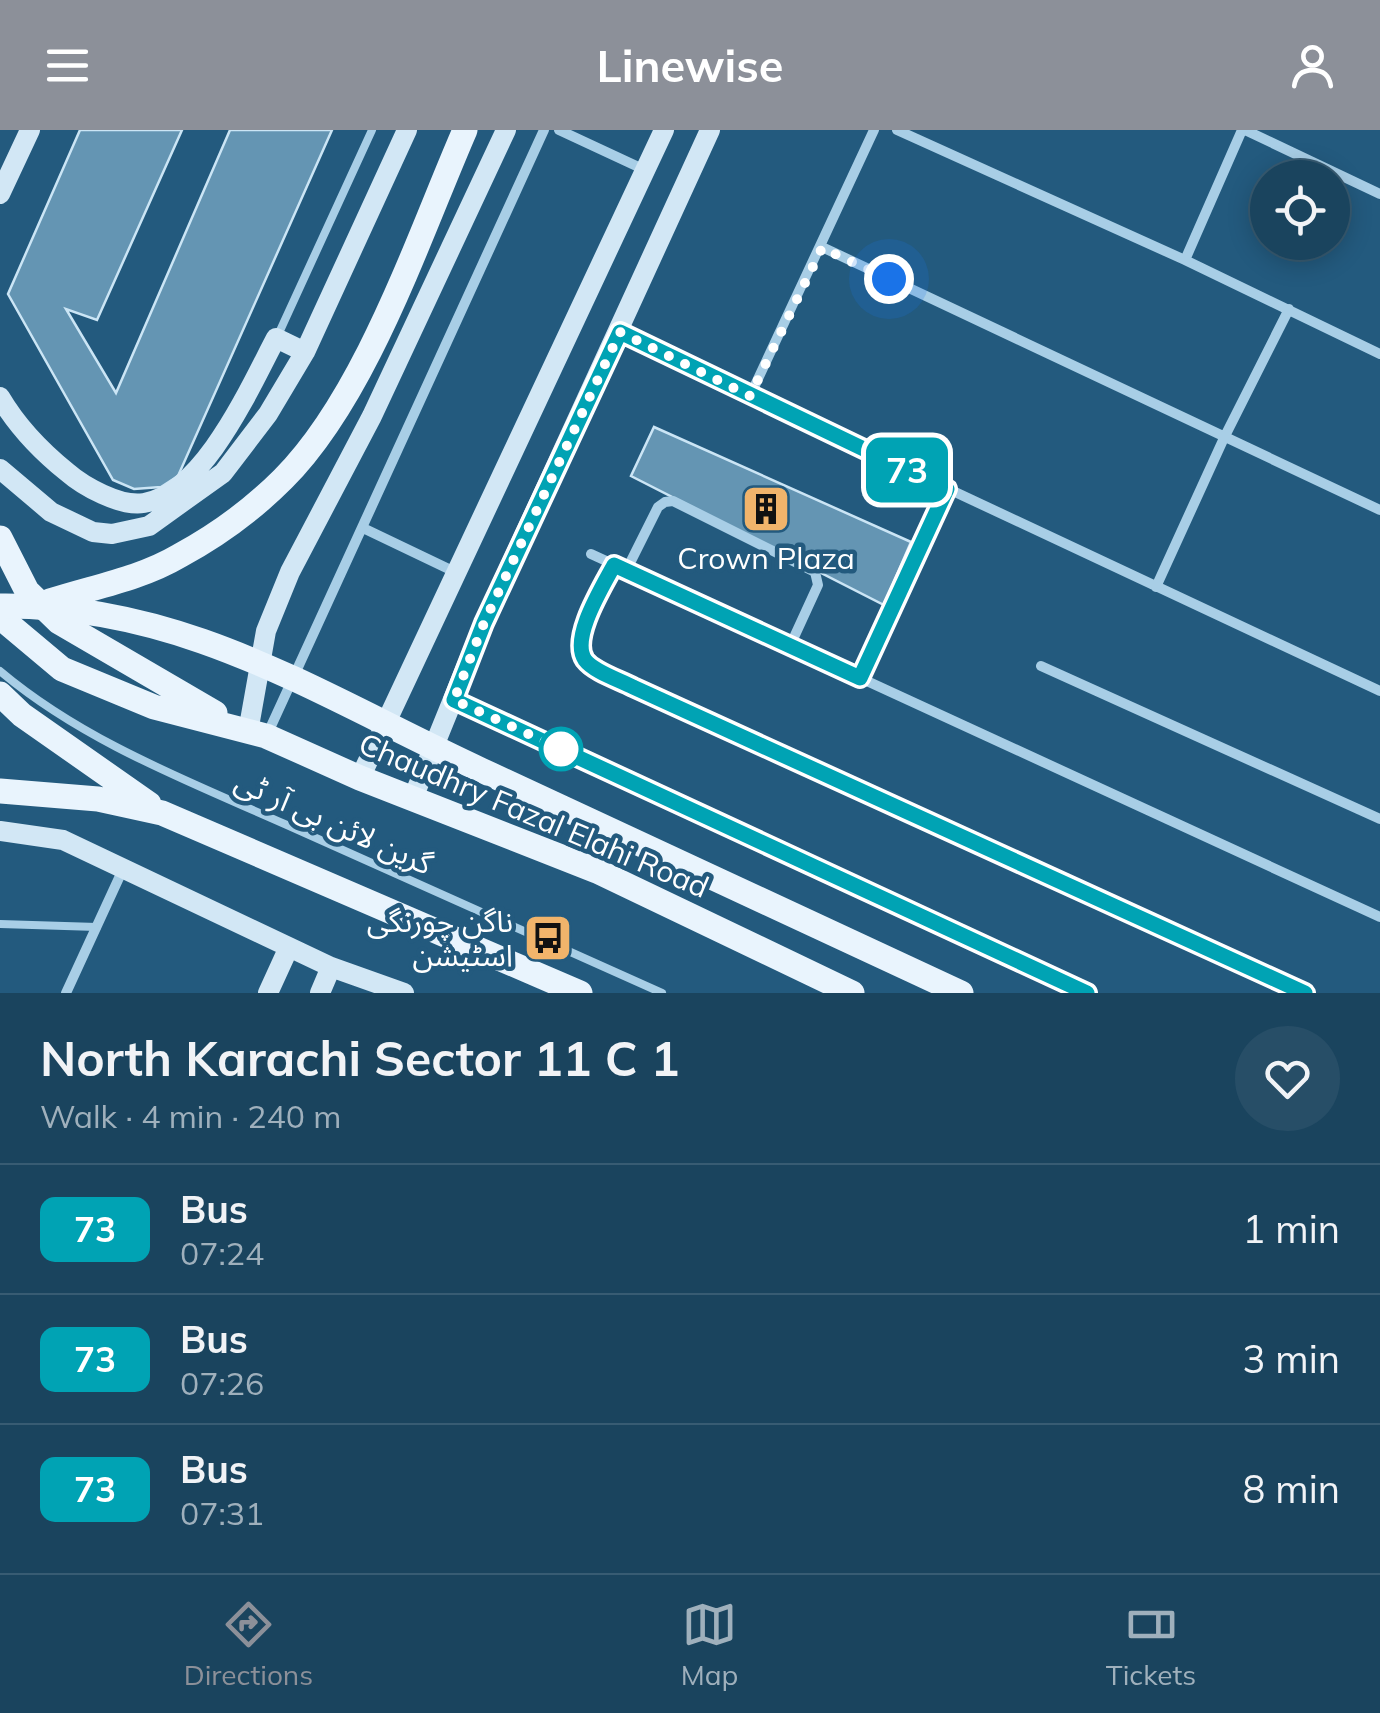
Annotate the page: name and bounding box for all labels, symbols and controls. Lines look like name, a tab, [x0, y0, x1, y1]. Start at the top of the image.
text: Linewise	[596, 37, 784, 93]
icon: menu	[40, 38, 95, 93]
icon: person	[1285, 38, 1340, 93]
map controls	[1250, 160, 1350, 260]
button: locate	[1250, 160, 1350, 260]
your location	[864, 254, 914, 304]
line badge: 73	[862, 438, 952, 502]
text: 73	[886, 448, 928, 492]
building icon: Crown Plaza	[740, 483, 792, 535]
place label: Crown Plaza	[677, 539, 855, 577]
street label: Chaudhry Fazal Elahi Road	[353, 724, 715, 906]
unlabelled marker	[540, 728, 582, 770]
street label: گرین لائن بی آر ٹی	[229, 761, 439, 883]
place label: ناگن چورنگی اسٹیشن	[367, 902, 513, 974]
bus stop icon: ناگن چورنگی اسٹیشن	[522, 912, 574, 964]
button: heart	[1235, 1026, 1340, 1131]
text: North Karachi Sector 11 C 1	[40, 1028, 680, 1088]
text: Walk · 4 min · 240 m	[40, 1096, 341, 1136]
text: Bus	[180, 1185, 248, 1233]
text: 1 min	[1243, 1205, 1340, 1253]
text: 73	[74, 1207, 116, 1251]
text: 07:24	[180, 1233, 264, 1273]
text: Bus	[180, 1315, 248, 1363]
text: 3 min	[1243, 1335, 1340, 1383]
text: 73	[74, 1337, 116, 1381]
text: 07:26	[180, 1363, 264, 1403]
text: Bus	[180, 1445, 248, 1493]
text: 8 min	[1243, 1465, 1340, 1513]
text: 73	[74, 1467, 116, 1511]
text: 07:31	[180, 1493, 264, 1533]
tab: Directions	[184, 1597, 313, 1692]
tab: Map	[681, 1597, 738, 1692]
tab: Tickets	[1106, 1597, 1196, 1692]

